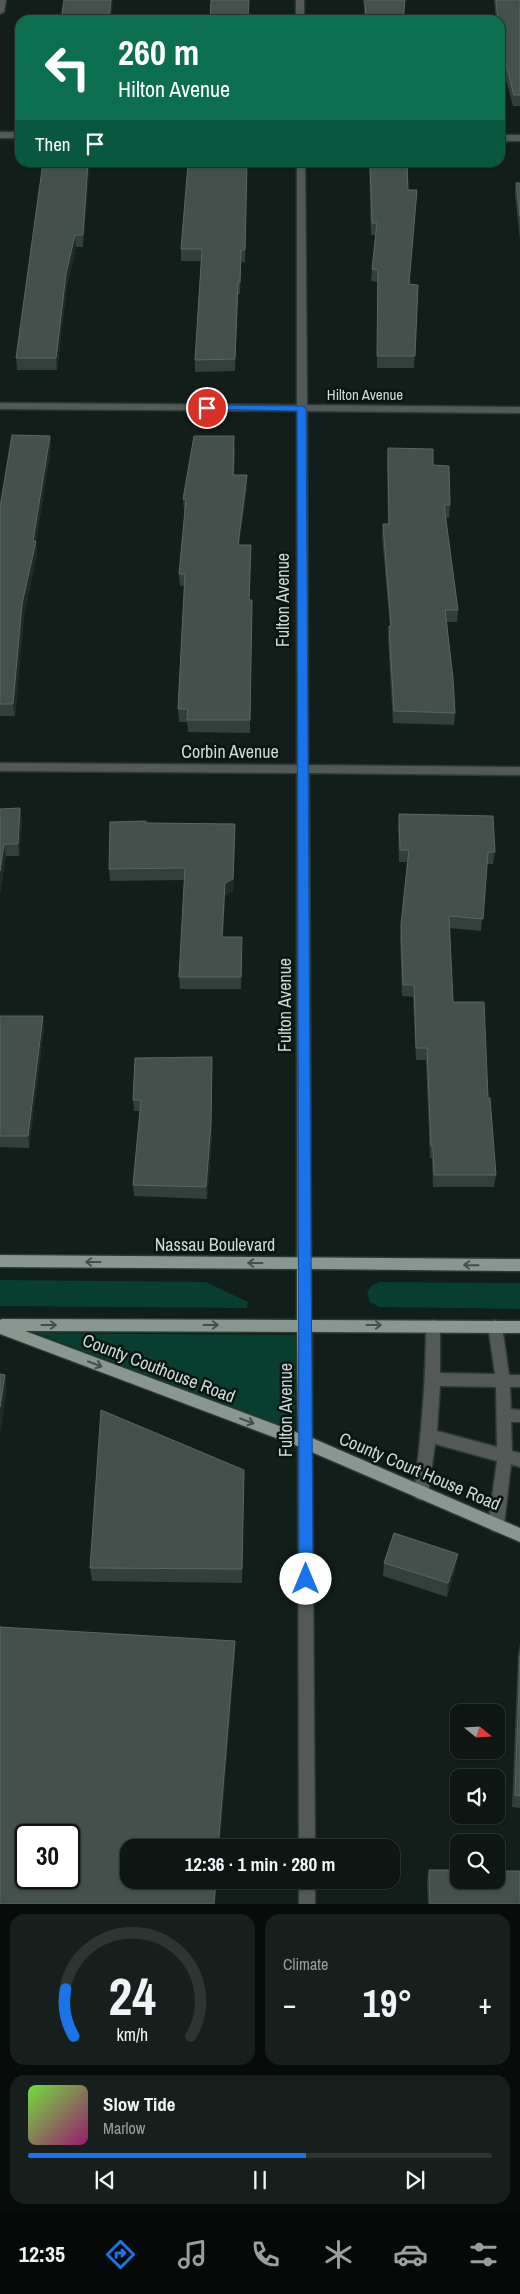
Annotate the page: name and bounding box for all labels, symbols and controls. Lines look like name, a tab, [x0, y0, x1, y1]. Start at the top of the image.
text: 260 m	[118, 29, 199, 76]
icon: left	[35, 35, 100, 100]
text: Hilton Avenue	[118, 74, 230, 104]
icon: arrive	[81, 130, 109, 158]
text: Then	[35, 131, 71, 157]
street label: Hilton Avenue	[327, 384, 403, 405]
pin	[186, 387, 228, 429]
icon: arrive	[193, 394, 221, 422]
street label: Fulton Avenue	[270, 553, 295, 647]
street label: Corbin Avenue	[181, 739, 279, 764]
street label: Fulton Avenue	[272, 958, 297, 1052]
street label: Nassau Boulevard	[155, 1232, 275, 1257]
one-way arrow	[85, 1257, 102, 1267]
one-way arrow	[248, 1258, 264, 1268]
one-way arrow	[464, 1260, 480, 1270]
one-way arrow	[40, 1320, 56, 1330]
one-way arrow	[202, 1320, 219, 1330]
one-way arrow	[365, 1320, 381, 1330]
street label: County Couthouse Road	[79, 1327, 239, 1409]
one-way arrow	[87, 1359, 102, 1369]
street label: Fulton Avenue	[273, 1363, 298, 1457]
one-way arrow	[239, 1416, 254, 1426]
street label: County Court House Road	[335, 1426, 505, 1516]
position arrow	[279, 1552, 331, 1604]
north arrow	[450, 1704, 505, 1759]
map controls	[450, 1704, 505, 1889]
button: sound	[450, 1769, 505, 1824]
speed limit sign: 30	[15, 1824, 80, 1889]
button: search	[450, 1834, 505, 1889]
text: 12:36 · 1 min · 280 m	[185, 1851, 335, 1877]
text: Climate	[283, 1953, 328, 1975]
text: 24	[109, 1961, 156, 2031]
text: 19°	[363, 1978, 412, 2029]
text: −	[283, 1985, 296, 2023]
text: +	[479, 1985, 492, 2023]
text: km/h	[117, 2023, 148, 2047]
text: Slow Tide	[103, 2091, 175, 2117]
text: Marlow	[103, 2117, 145, 2139]
icon: previous	[91, 2166, 119, 2194]
icon: pause	[246, 2166, 274, 2194]
icon: next	[401, 2166, 429, 2194]
icon: directions	[103, 2237, 138, 2272]
icon: music	[175, 2237, 210, 2272]
icon: phone	[248, 2237, 283, 2272]
icon: climate	[321, 2237, 356, 2272]
icon: car	[393, 2237, 428, 2272]
icon: filters	[466, 2237, 501, 2272]
text: 12:35	[19, 2239, 65, 2269]

